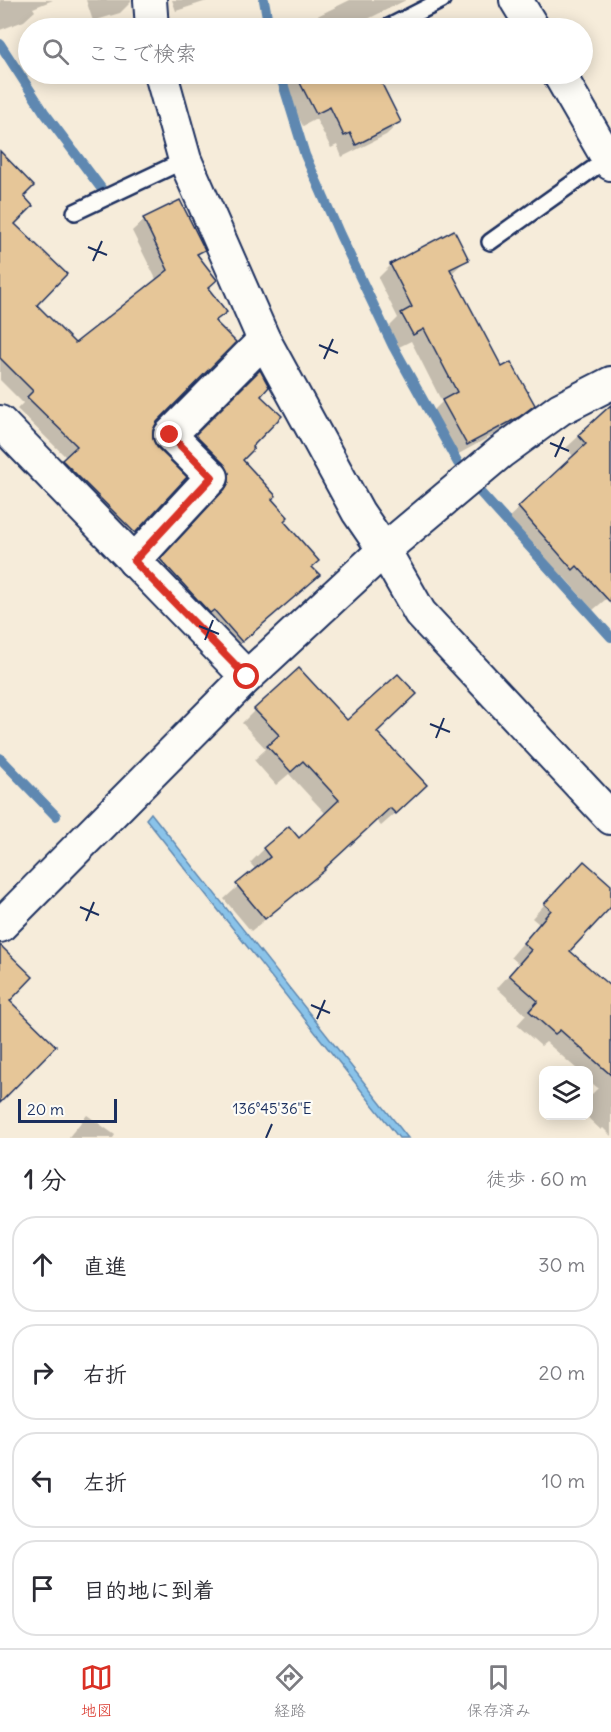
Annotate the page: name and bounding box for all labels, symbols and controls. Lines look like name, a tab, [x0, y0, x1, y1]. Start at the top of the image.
search box	[18, 18, 593, 84]
icon: search	[39, 35, 72, 68]
text: ここで検索	[87, 39, 197, 67]
route end	[156, 421, 182, 447]
route start	[233, 663, 259, 689]
map controls	[539, 1066, 593, 1120]
button: layers	[539, 1066, 593, 1120]
scale bar	[18, 1096, 117, 1124]
text: 20 m	[27, 1099, 64, 1119]
text: 136°45'36"E	[232, 1099, 312, 1118]
text: 1 分	[24, 1163, 67, 1196]
text: 徒歩 · 60 m	[486, 1166, 587, 1191]
icon: ahead	[26, 1248, 59, 1281]
text: 直進	[83, 1252, 127, 1280]
text: 30 m	[538, 1252, 585, 1277]
icon: right	[26, 1356, 59, 1389]
text: 右折	[83, 1360, 127, 1388]
text: 20 m	[539, 1360, 585, 1385]
icon: left	[26, 1464, 59, 1497]
text: 左折	[83, 1468, 127, 1496]
text: 10 m	[542, 1468, 585, 1493]
icon: arrive	[26, 1572, 59, 1605]
text: 目的地に到着	[83, 1576, 215, 1604]
tab: 地図	[80, 1661, 113, 1721]
tab: 経路	[273, 1661, 306, 1721]
tab: 保存済み	[467, 1661, 531, 1721]

